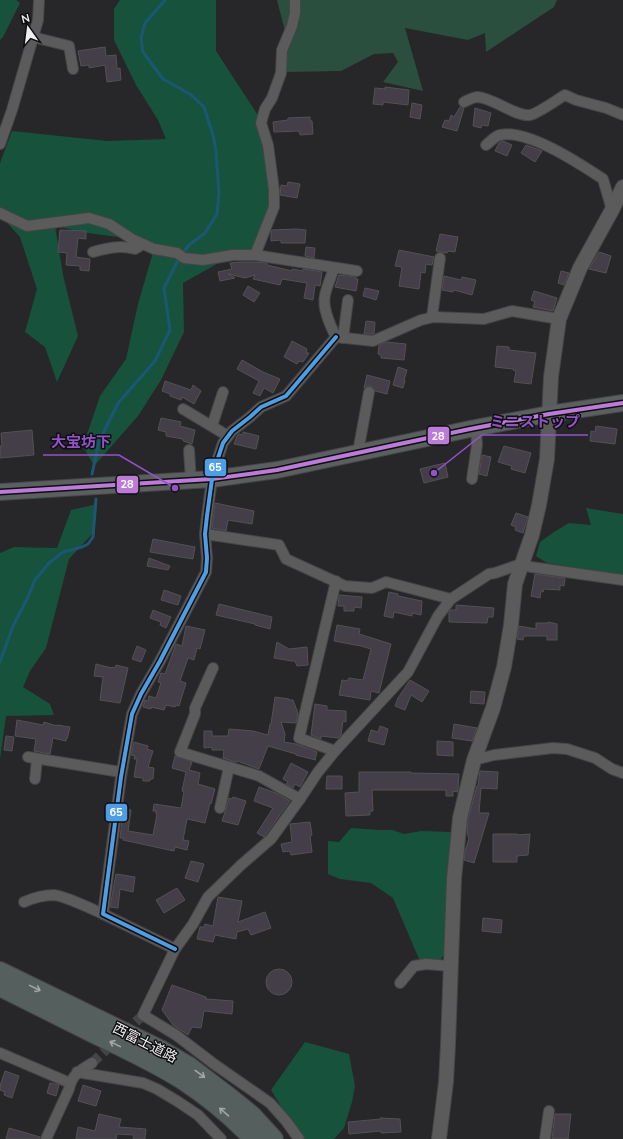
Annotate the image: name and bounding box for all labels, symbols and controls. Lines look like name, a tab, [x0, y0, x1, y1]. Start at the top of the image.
north arrow	[8, 8, 48, 48]
text: N	[20, 11, 32, 27]
callout: ミニストップ	[482, 408, 588, 435]
text: ミニストップ	[490, 412, 580, 432]
line badge: 28	[427, 426, 450, 445]
callout: 大宝坊下	[43, 428, 119, 455]
text: 28	[431, 429, 445, 444]
text: 大宝坊下	[51, 432, 111, 452]
line badge: 65	[204, 458, 227, 477]
text: 65	[208, 460, 222, 475]
line badge: 28	[116, 475, 139, 494]
text: 28	[120, 477, 134, 492]
line badge: 65	[105, 803, 128, 822]
text: 65	[109, 805, 123, 820]
one-way arrow	[29, 985, 41, 992]
street label: 西富士道路	[110, 1019, 180, 1067]
one-way arrow	[109, 1040, 121, 1047]
one-way arrow	[194, 1070, 205, 1078]
one-way arrow	[219, 1108, 230, 1117]

